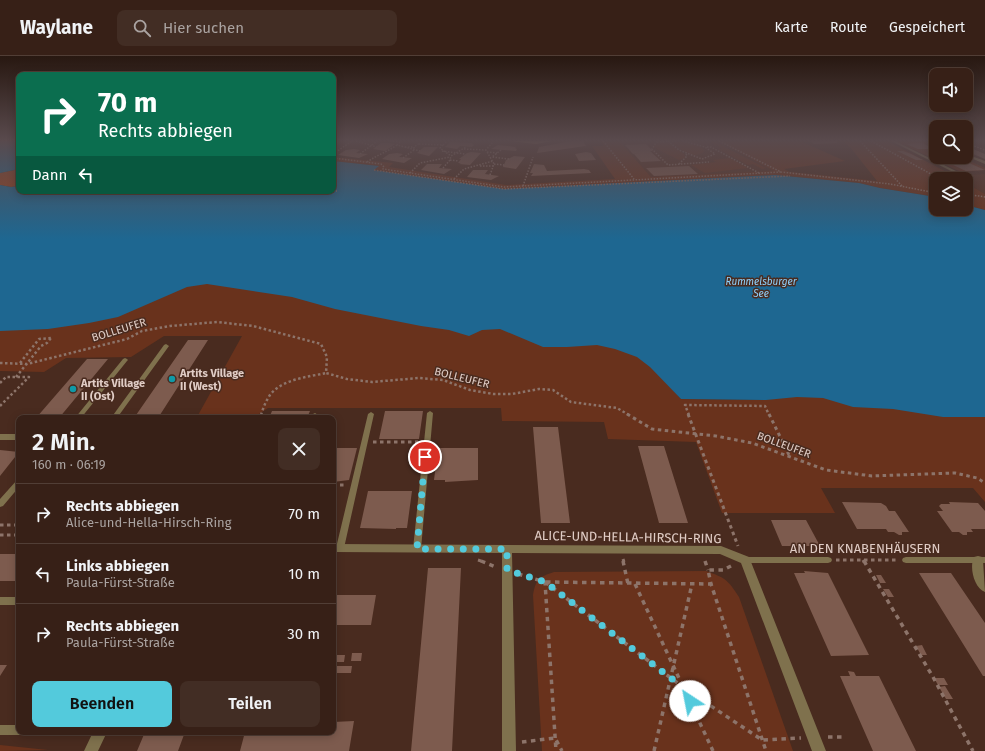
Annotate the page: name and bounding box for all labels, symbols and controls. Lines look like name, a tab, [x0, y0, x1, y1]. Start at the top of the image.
search box	[117, 10, 397, 46]
text: Waylane	[20, 16, 93, 39]
icon: search	[131, 17, 153, 39]
text: Hier suchen	[163, 19, 244, 37]
text: Karte	[774, 19, 808, 36]
text: Route	[830, 19, 867, 36]
text: Gespeichert	[889, 19, 965, 36]
map controls	[929, 68, 973, 216]
button: sound	[929, 68, 973, 112]
text: 70 m	[98, 86, 157, 119]
icon: right	[32, 88, 84, 140]
text: Rechts abbiegen	[98, 120, 233, 142]
button: search	[929, 120, 973, 164]
icon: left	[75, 164, 97, 186]
text: Dann	[32, 166, 67, 184]
button: layers	[929, 172, 973, 216]
water label: Rummelsburger See	[725, 276, 798, 300]
street label: BOLLEUFER	[90, 315, 148, 344]
street label: BOLLEUFER	[433, 365, 491, 391]
place label: Artits Village II (West)	[179, 367, 244, 393]
marker: Artits Village II (West)	[167, 374, 177, 384]
place label: Artits Village II (Ost)	[80, 377, 145, 403]
marker: Artits Village II (Ost)	[68, 384, 78, 394]
text: 2 Min.	[32, 428, 95, 456]
button: close	[278, 428, 320, 470]
street label: BOLLEUFER	[755, 429, 813, 461]
pin	[408, 440, 442, 474]
icon: arrive	[414, 446, 436, 468]
text: 160 m · 06:19	[32, 457, 106, 472]
text: Rechts abbiegen	[66, 497, 179, 515]
icon: right	[32, 503, 54, 525]
text: 70 m	[288, 505, 320, 523]
text: Alice-und-Hella-Hirsch-Ring	[66, 515, 231, 530]
street label: ALICE-UND-HELLA-HIRSCH-RING	[534, 528, 722, 546]
street label: AN DEN KNABENHÄUSERN	[790, 541, 940, 556]
text: Links abbiegen	[66, 557, 169, 575]
icon: left	[32, 563, 54, 585]
text: 10 m	[288, 565, 320, 583]
text: Paula-Fürst-Straße	[66, 575, 175, 590]
text: Rechts abbiegen	[66, 617, 179, 635]
icon: right	[32, 623, 54, 645]
text: 30 m	[287, 625, 320, 643]
text: Paula-Fürst-Straße	[66, 635, 175, 650]
position arrow	[669, 680, 711, 722]
button: Beenden	[32, 681, 172, 727]
button: Teilen	[180, 681, 320, 727]

